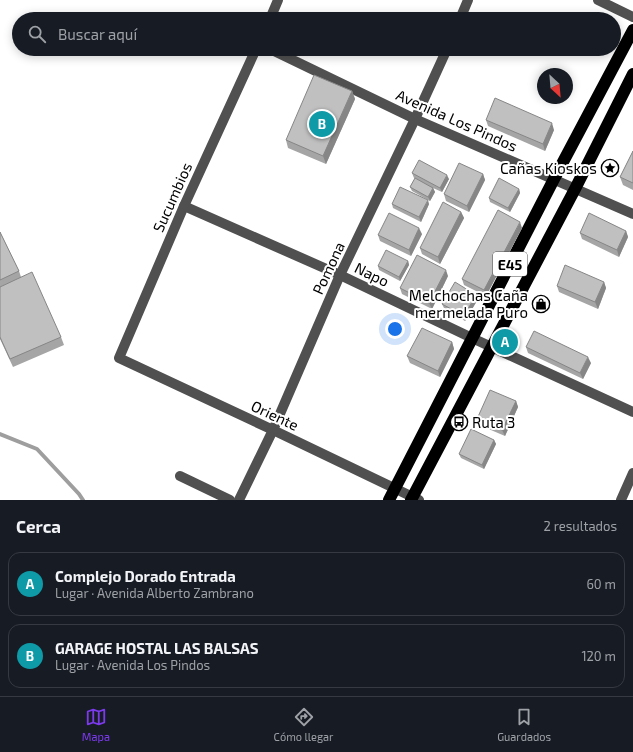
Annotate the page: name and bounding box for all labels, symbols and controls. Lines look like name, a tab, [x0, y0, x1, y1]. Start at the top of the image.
search box	[12, 12, 621, 56]
icon: search	[26, 23, 48, 45]
text: Buscar aquí	[58, 25, 137, 43]
north arrow	[537, 68, 573, 104]
street label: Avenida Los Pindos	[394, 85, 520, 155]
pin: B	[309, 109, 335, 139]
place icon: Cañas Kioskos	[600, 158, 620, 178]
street label: Sucumbios	[149, 159, 195, 235]
place label: Cañas Kioskos	[500, 159, 597, 177]
street label: Pomona	[308, 239, 348, 297]
road number: E45	[493, 252, 527, 276]
street label: Napo	[352, 258, 392, 290]
place label: Melchochas Caña mermelada Puro	[409, 286, 528, 321]
shop icon: Melchochas Caña mermelada Puro	[531, 294, 551, 314]
your location	[385, 319, 405, 339]
pin: A	[492, 327, 518, 357]
street label: Oriente	[248, 396, 302, 434]
bus stop icon: Ruta 3	[449, 412, 469, 432]
place label: Ruta 3	[472, 413, 515, 431]
text: Cerca	[16, 516, 61, 536]
text: 2 resultados	[543, 518, 617, 534]
text: Complejo Dorado Entrada	[55, 567, 236, 585]
text: A	[26, 576, 34, 592]
text: 60 m	[586, 576, 616, 592]
text: Lugar · Avenida Alberto Zambrano	[55, 585, 254, 601]
text: GARAGE HOSTAL LAS BALSAS	[55, 639, 259, 657]
text: B	[26, 648, 34, 664]
text: 120 m	[581, 648, 616, 664]
text: Lugar · Avenida Los Pindos	[55, 657, 210, 673]
tab: Mapa	[82, 706, 110, 743]
tab: Cómo llegar	[274, 706, 333, 743]
tab: Guardados	[497, 706, 551, 743]

